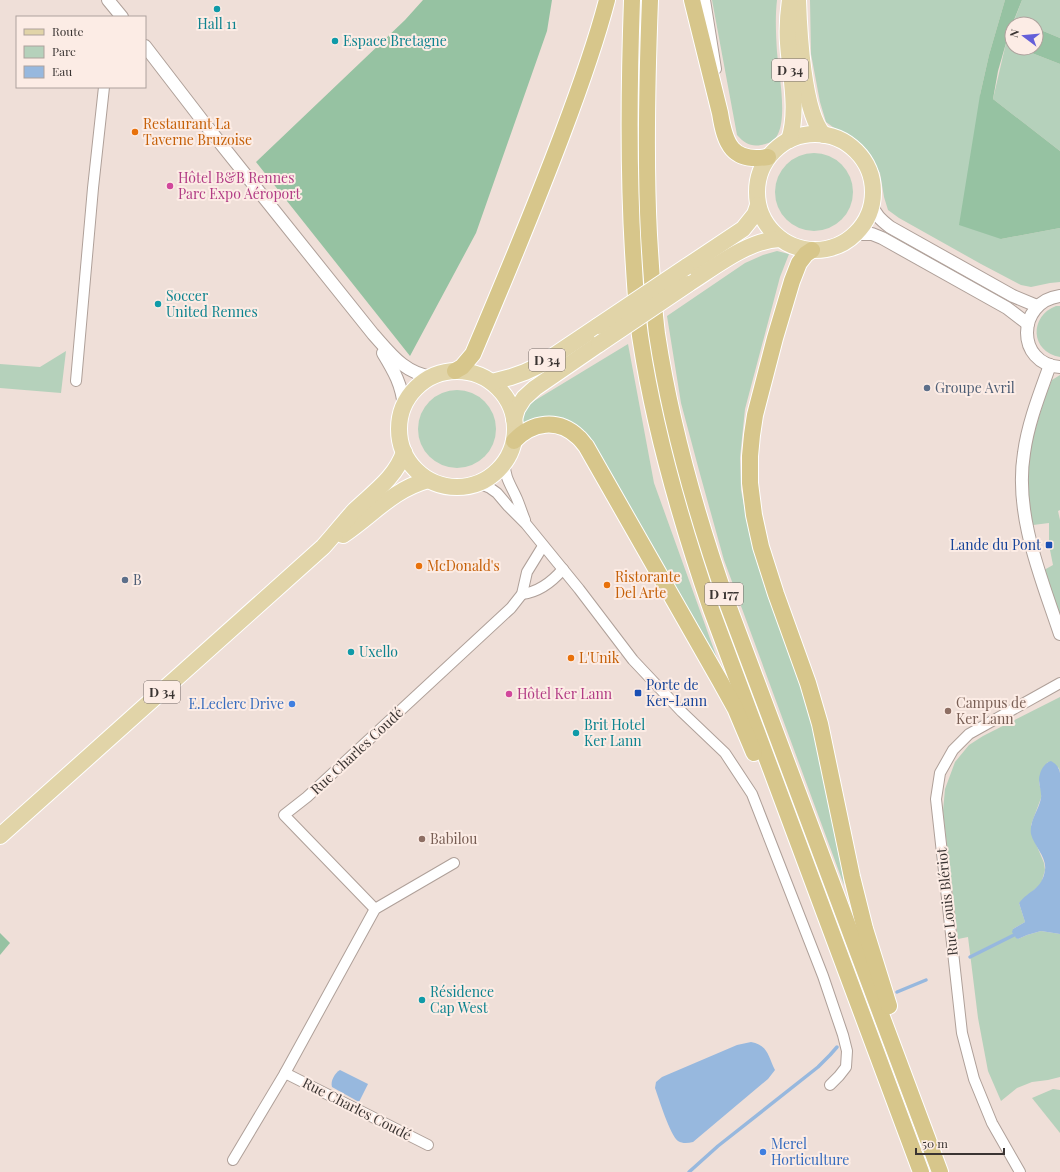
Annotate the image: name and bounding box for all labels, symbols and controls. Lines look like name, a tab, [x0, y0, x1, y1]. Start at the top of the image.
marker: Hall 11	[212, 4, 222, 14]
place label: Hall 11	[197, 14, 237, 33]
legend	[16, 16, 146, 88]
north arrow	[1004, 16, 1044, 56]
text: Route	[52, 23, 84, 39]
text: N	[1006, 27, 1022, 39]
place label: Espace Bretagne	[343, 31, 447, 50]
marker: Espace Bretagne	[330, 36, 340, 46]
text: Parc	[52, 43, 76, 59]
road number: D 34	[772, 59, 808, 81]
text: Eau	[52, 63, 72, 79]
place label: Restaurant La Taverne Bruzoise	[143, 114, 252, 149]
marker: Restaurant La Taverne Bruzoise	[130, 127, 140, 137]
place label: Hôtel B&B Rennes Parc Expo Aéroport	[178, 168, 301, 203]
marker: Hôtel B&B Rennes Parc Expo Aéroport	[165, 181, 175, 191]
place label: Soccer United Rennes	[166, 286, 258, 321]
marker: Soccer United Rennes	[153, 299, 163, 309]
road number: D 34	[529, 349, 565, 371]
place label: Groupe Avril	[935, 378, 1015, 397]
marker: Groupe Avril	[922, 383, 932, 393]
place label: Lande du Pont	[950, 535, 1042, 554]
marker: Lande du Pont	[1044, 540, 1054, 550]
place label: McDonald's	[427, 556, 500, 575]
marker: McDonald's	[414, 561, 424, 571]
place label: Ristorante Del Arte	[615, 567, 681, 602]
place label: B	[133, 570, 142, 589]
marker: B	[120, 575, 130, 585]
marker: Ristorante Del Arte	[602, 580, 612, 590]
road number: D 177	[705, 583, 743, 605]
place label: Uxello	[359, 642, 398, 661]
marker: Uxello	[346, 647, 356, 657]
place label: L'Unik	[579, 648, 620, 667]
marker: L'Unik	[566, 653, 576, 663]
place label: Porte de Ker-Lann	[646, 675, 708, 710]
road number: D 34	[144, 681, 180, 703]
place label: Hôtel Ker Lann	[517, 684, 613, 703]
marker: Porte de Ker-Lann	[633, 688, 643, 698]
marker: Hôtel Ker Lann	[504, 689, 514, 699]
place label: Campus de Ker Lann	[956, 693, 1026, 728]
place label: E.Leclerc Drive	[188, 694, 284, 713]
marker: E.Leclerc Drive	[287, 699, 297, 709]
street label: Rue Charles Coudé	[306, 703, 407, 798]
marker: Campus de Ker Lann	[943, 706, 953, 716]
place label: Brit Hotel Ker Lann	[584, 715, 645, 750]
marker: Brit Hotel Ker Lann	[571, 728, 581, 738]
place label: Babilou	[430, 829, 477, 848]
marker: Babilou	[417, 834, 427, 844]
street label: Rue Louis Blériot	[931, 846, 962, 957]
place label: Résidence Cap West	[430, 982, 494, 1017]
marker: Résidence Cap West	[417, 995, 427, 1005]
street label: Rue Charles Coudé	[299, 1073, 415, 1144]
scale bar	[916, 1130, 1004, 1156]
place label: Merel Horticulture	[771, 1134, 849, 1169]
text: 50 m	[922, 1135, 948, 1151]
marker: Merel Horticulture	[758, 1147, 768, 1157]

